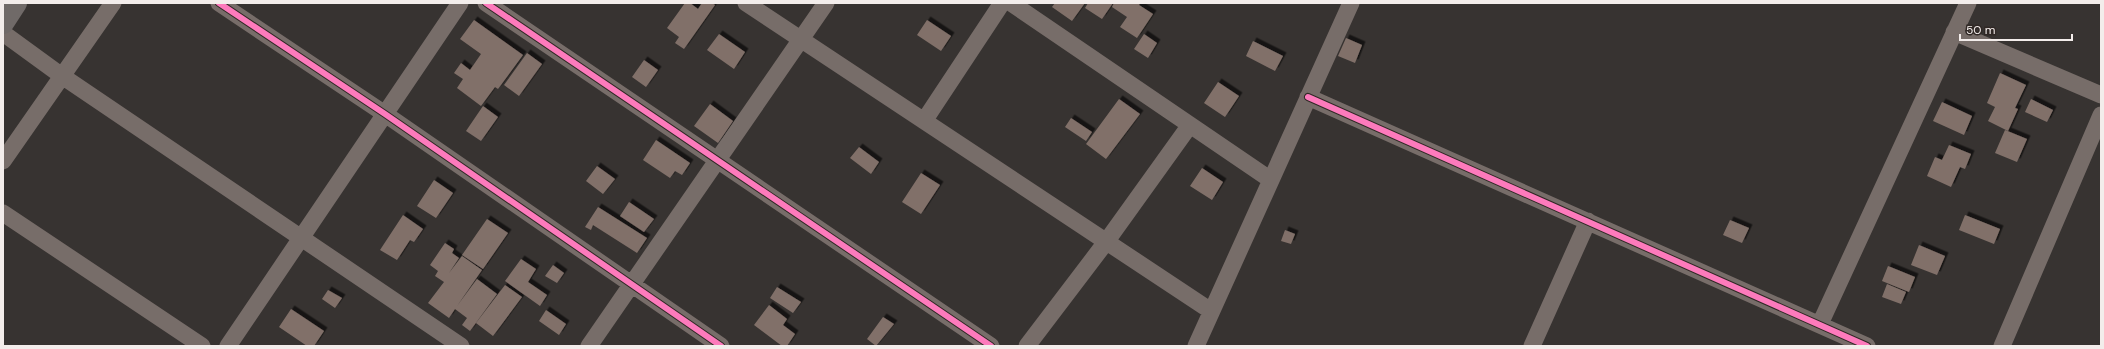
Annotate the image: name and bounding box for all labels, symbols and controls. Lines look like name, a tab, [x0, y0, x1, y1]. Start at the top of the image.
scale bar	[1960, 16, 2072, 42]
text: 50 m	[1966, 22, 1995, 38]

